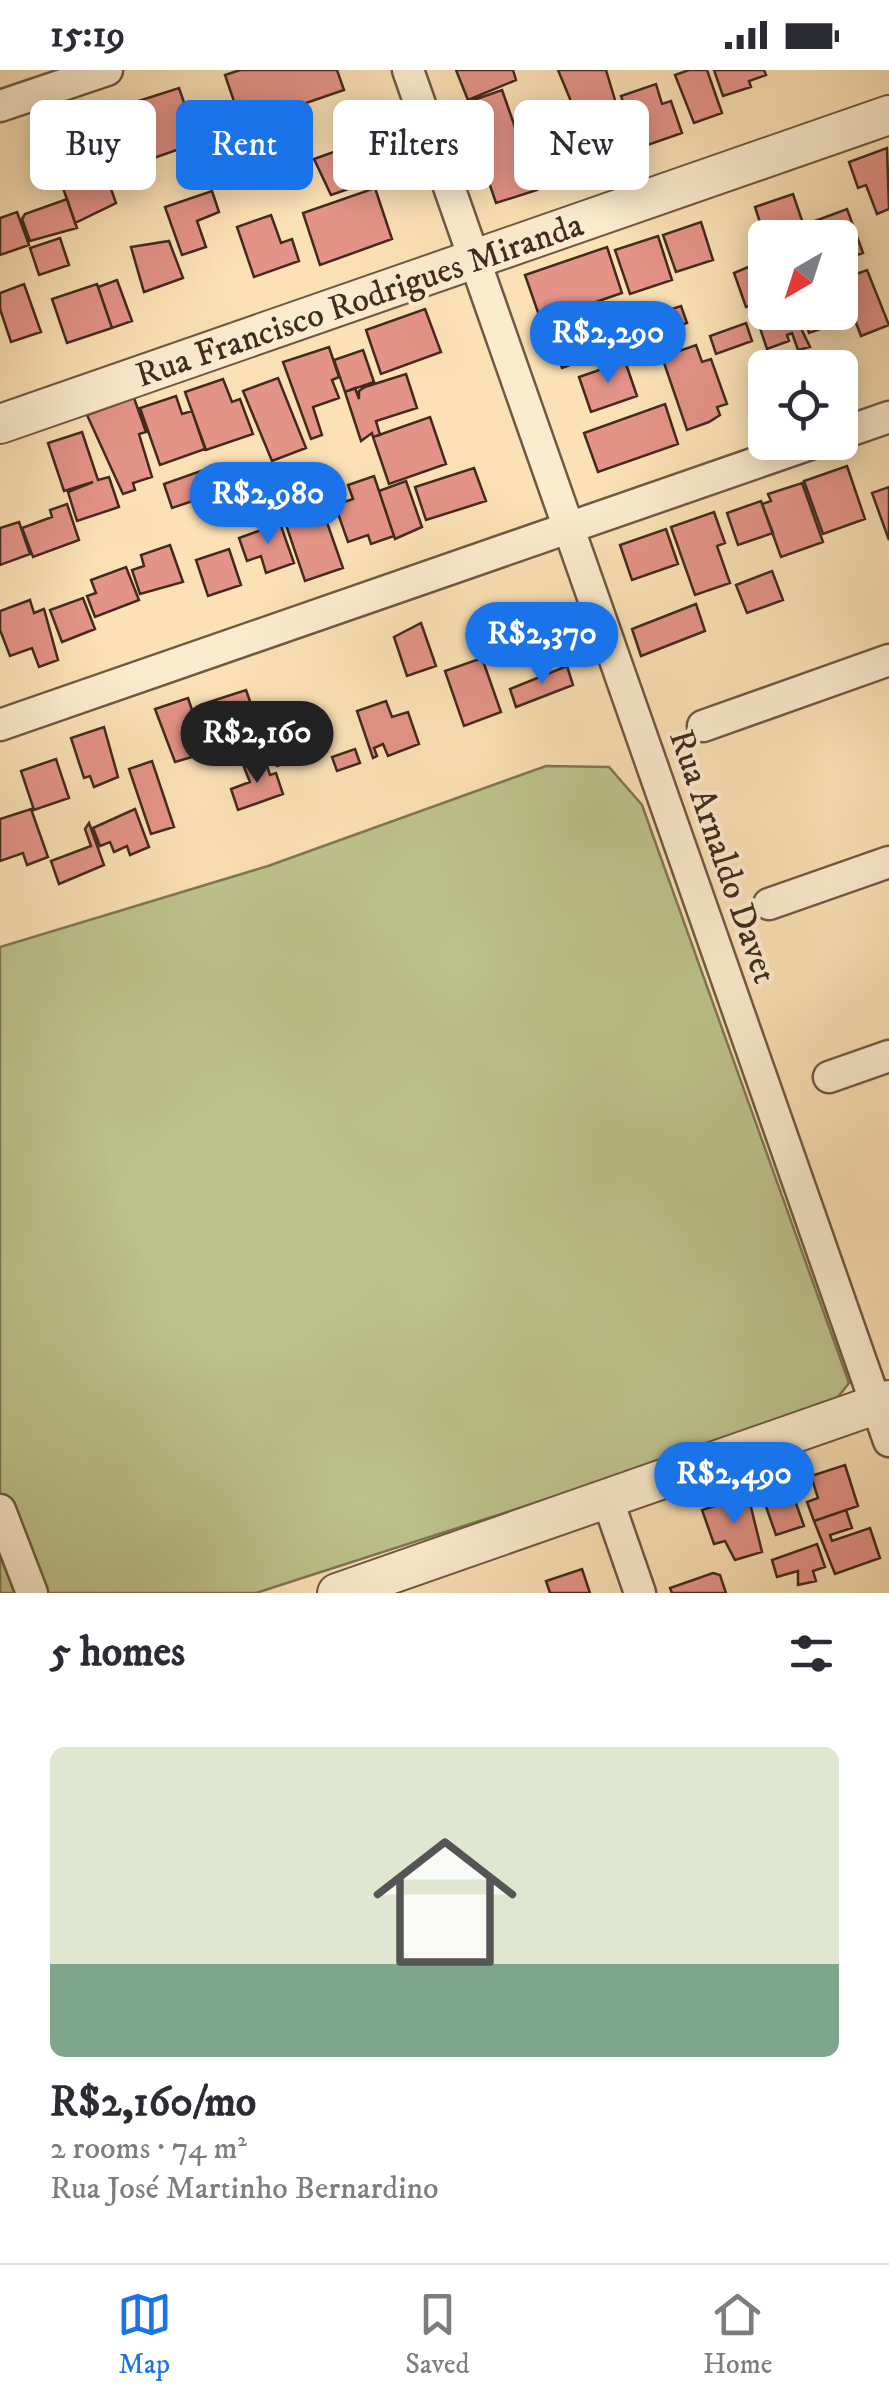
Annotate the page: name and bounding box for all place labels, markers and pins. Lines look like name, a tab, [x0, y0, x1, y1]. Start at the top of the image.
pin: R$2,290	[516, 301, 700, 386]
pin: R$2,980	[176, 462, 360, 547]
pin: R$2,370	[450, 602, 634, 687]
pin: R$2,160	[165, 701, 349, 786]
pin: R$2,490	[642, 1442, 826, 1527]

